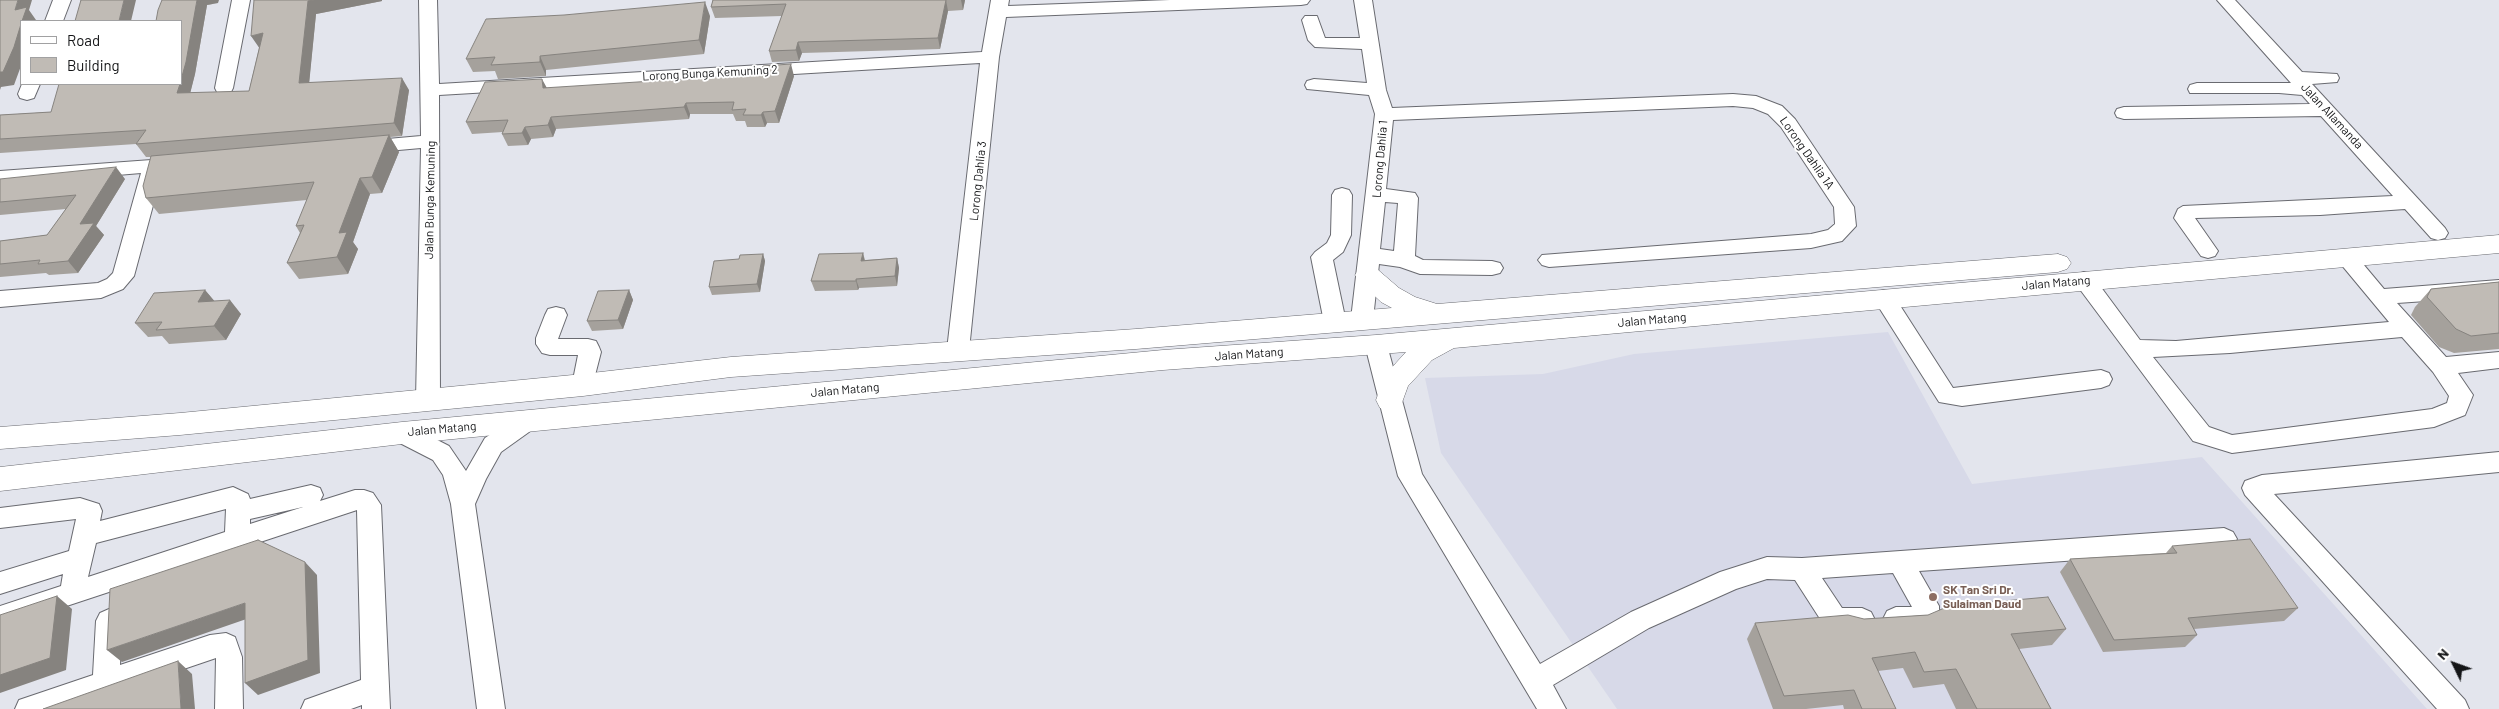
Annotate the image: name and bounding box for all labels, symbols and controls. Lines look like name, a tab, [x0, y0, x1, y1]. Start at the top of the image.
legend	[20, 20, 182, 85]
text: Road	[67, 31, 100, 49]
text: Building	[67, 56, 120, 74]
street label: Lorong Bunga Kemuning 2	[642, 62, 778, 84]
street label: Jalan Allamanda	[2298, 80, 2366, 152]
street label: Lorong Dahlia 1A	[1777, 114, 1837, 192]
street label: Lorong Dahlia 1	[1369, 120, 1391, 198]
street label: Lorong Dahlia 3	[967, 140, 989, 222]
street label: Jalan Bunga Kemuning	[422, 141, 438, 259]
street label: Jalan Matang	[2021, 273, 2091, 293]
street label: Jalan Matang	[1617, 310, 1687, 330]
street label: Jalan Matang	[1214, 344, 1284, 364]
street label: Jalan Matang	[810, 380, 880, 400]
street label: Jalan Matang	[407, 419, 477, 439]
place label: SK Tan Sri Dr. Sulaiman Daud	[1943, 583, 2021, 611]
marker: SK Tan Sri Dr. Sulaiman Daud	[1927, 591, 1939, 603]
north arrow	[2429, 639, 2479, 689]
text: N	[2433, 644, 2452, 663]

